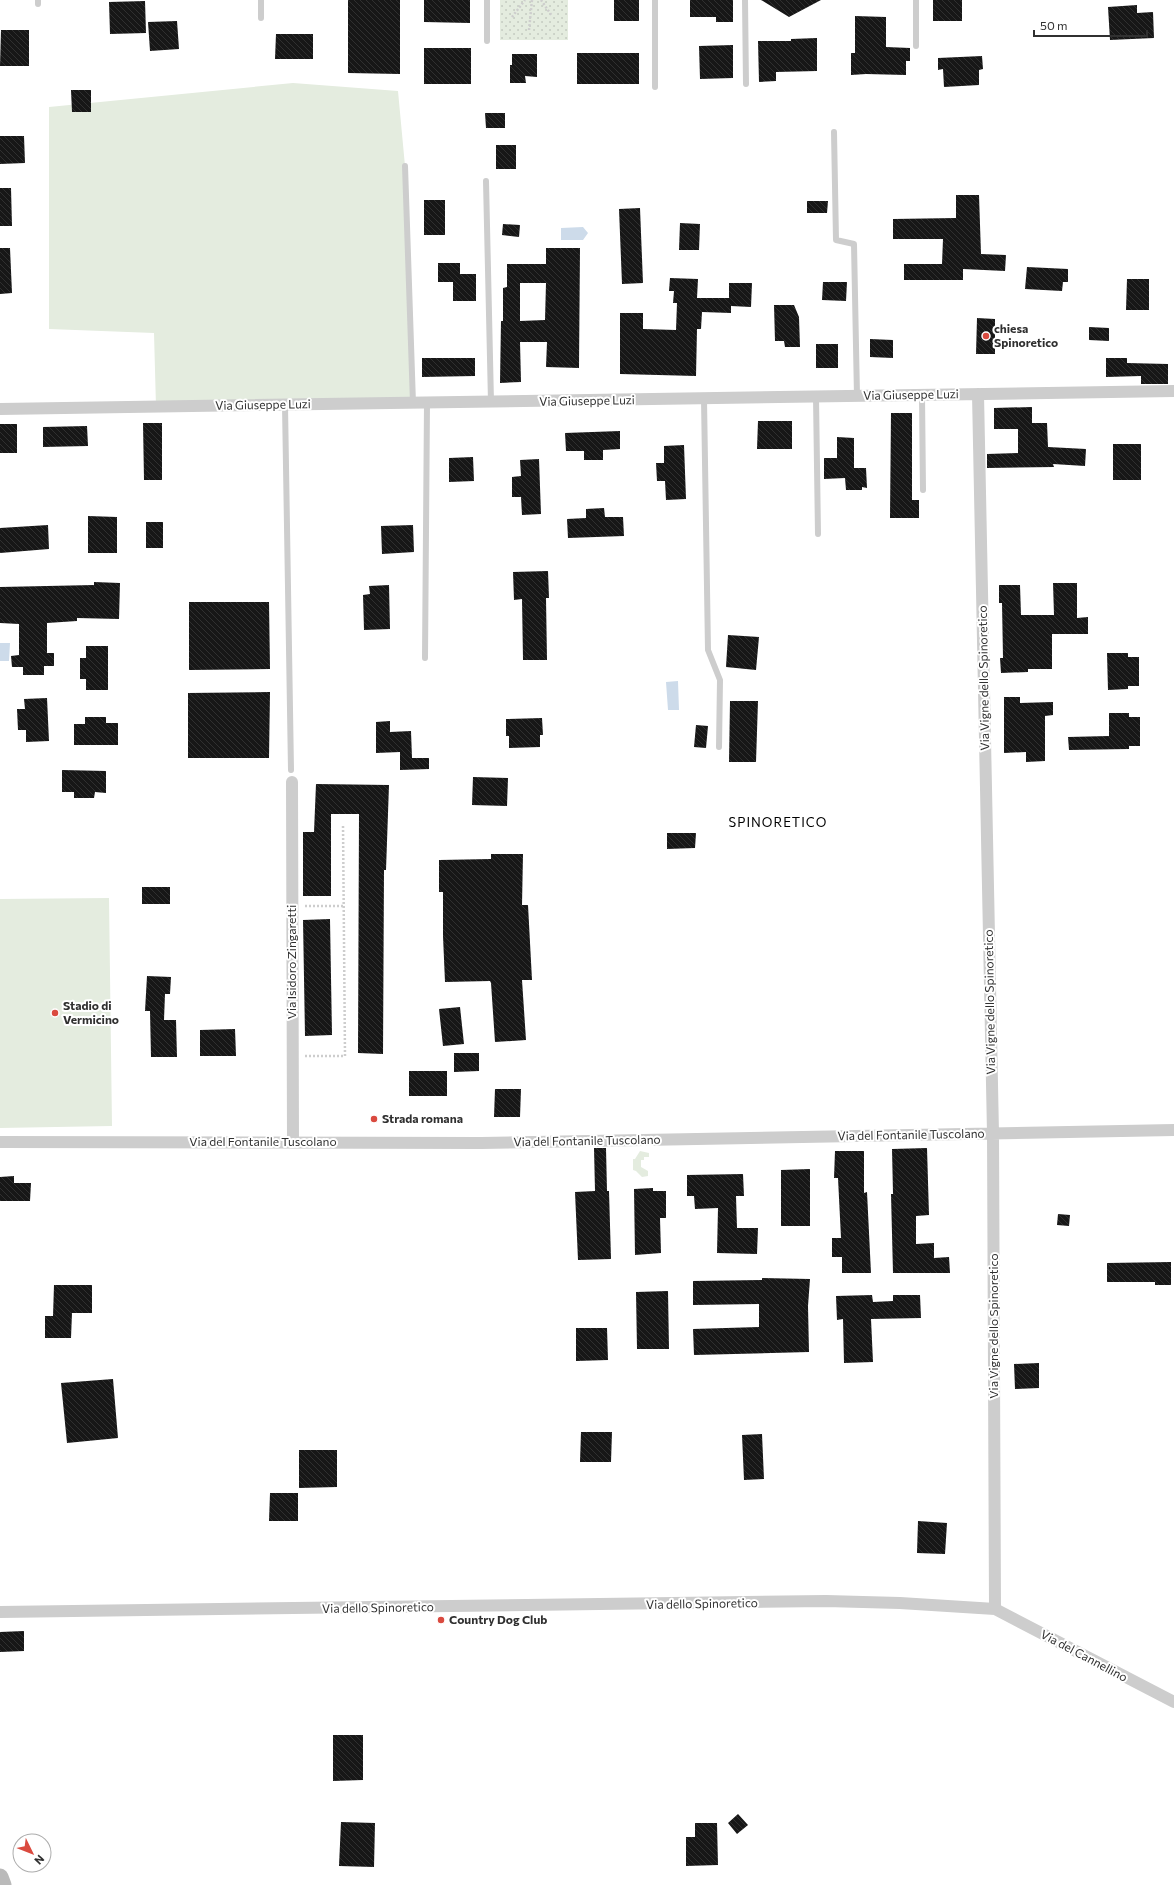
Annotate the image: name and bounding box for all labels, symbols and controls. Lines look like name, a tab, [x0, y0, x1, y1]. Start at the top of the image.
scale bar	[1034, 12, 1147, 38]
text: 50 m	[1040, 18, 1068, 32]
place label: chiesa Spinoretico	[994, 321, 1058, 349]
marker: chiesa Spinoretico	[981, 331, 991, 341]
street label: Via Giuseppe Luzi	[863, 386, 959, 402]
street label: Via Giuseppe Luzi	[539, 392, 635, 408]
street label: Via Giuseppe Luzi	[215, 396, 311, 412]
street label: Via Vigne dello Spinoretico	[975, 605, 991, 751]
district label: SPINORETICO	[729, 814, 827, 830]
street label: Via Isidoro Zingaretti	[284, 905, 298, 1019]
street label: Via Vigne dello Spinoretico	[981, 929, 997, 1075]
place label: Stadio di Vermicino	[63, 998, 119, 1026]
marker: Stadio di Vermicino	[50, 1008, 60, 1018]
place label: Strada romana	[382, 1111, 463, 1125]
marker: Strada romana	[369, 1114, 379, 1124]
street label: Via del Fontanile Tuscolano	[837, 1126, 985, 1142]
street label: Via del Fontanile Tuscolano	[513, 1132, 661, 1148]
street label: Via del Fontanile Tuscolano	[189, 1134, 337, 1148]
street label: Via Vigne dello Spinoretico	[986, 1253, 1000, 1399]
street label: Via dello Spinoretico	[646, 1595, 758, 1611]
street label: Via dello Spinoretico	[322, 1599, 434, 1615]
place label: Country Dog Club	[449, 1612, 547, 1626]
marker: Country Dog Club	[436, 1615, 446, 1625]
street label: Via del Cannellino	[1039, 1626, 1130, 1684]
north arrow	[12, 1833, 52, 1873]
text: N	[32, 1853, 47, 1868]

